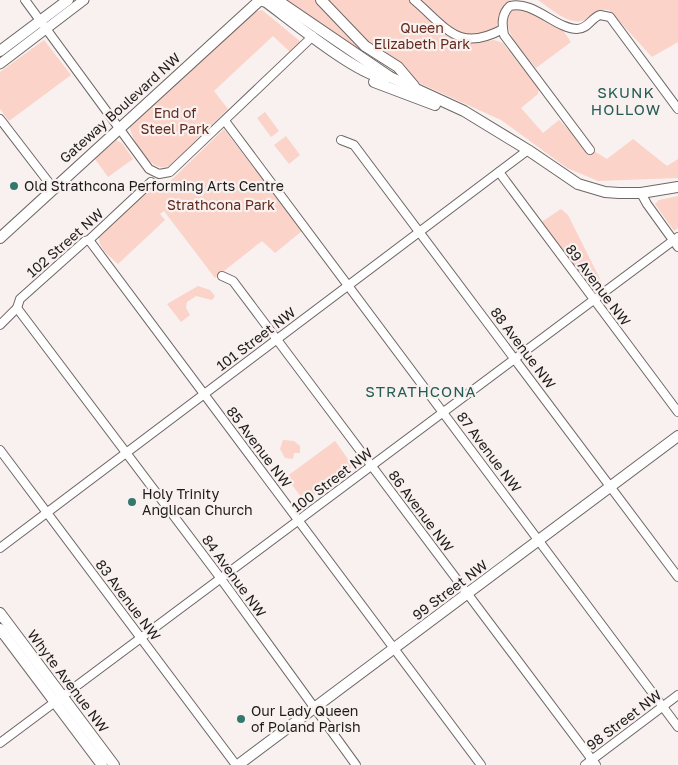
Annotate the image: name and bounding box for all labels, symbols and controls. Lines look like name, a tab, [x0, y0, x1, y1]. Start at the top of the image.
park label: Queen Elizabeth Park	[374, 19, 470, 52]
street label: Gateway Boulevard NW	[56, 49, 184, 166]
district label: SKUNK HOLLOW	[591, 83, 661, 118]
park label: End of Steel Park	[141, 104, 209, 137]
place label: Old Strathcona Performing Arts Centre	[24, 177, 284, 194]
marker: Old Strathcona Performing Arts Centre	[8, 180, 20, 192]
park label: Strathcona Park	[167, 196, 275, 213]
street label: 102 Street NW	[23, 204, 107, 281]
street label: 89 Avenue NW	[562, 241, 635, 329]
street label: 101 Street NW	[213, 303, 299, 374]
street label: 88 Avenue NW	[487, 304, 560, 392]
district label: STRATHCONA	[365, 382, 477, 400]
street label: 85 Avenue NW	[223, 403, 296, 491]
street label: 87 Avenue NW	[454, 408, 526, 496]
street label: 100 Street NW	[288, 443, 376, 515]
street label: 86 Avenue NW	[385, 467, 458, 555]
place label: Holy Trinity Anglican Church	[142, 485, 253, 518]
marker: Holy Trinity Anglican Church	[126, 496, 138, 508]
street label: 84 Avenue NW	[199, 531, 270, 621]
street label: 83 Avenue NW	[92, 556, 165, 644]
street label: 99 Street NW	[409, 556, 491, 623]
street label: Whyte Avenue NW	[24, 626, 113, 736]
street label: 98 Street NW	[583, 686, 665, 753]
place label: Our Lady Queen of Poland Parish	[251, 702, 361, 735]
marker: Our Lady Queen of Poland Parish	[235, 713, 247, 725]

